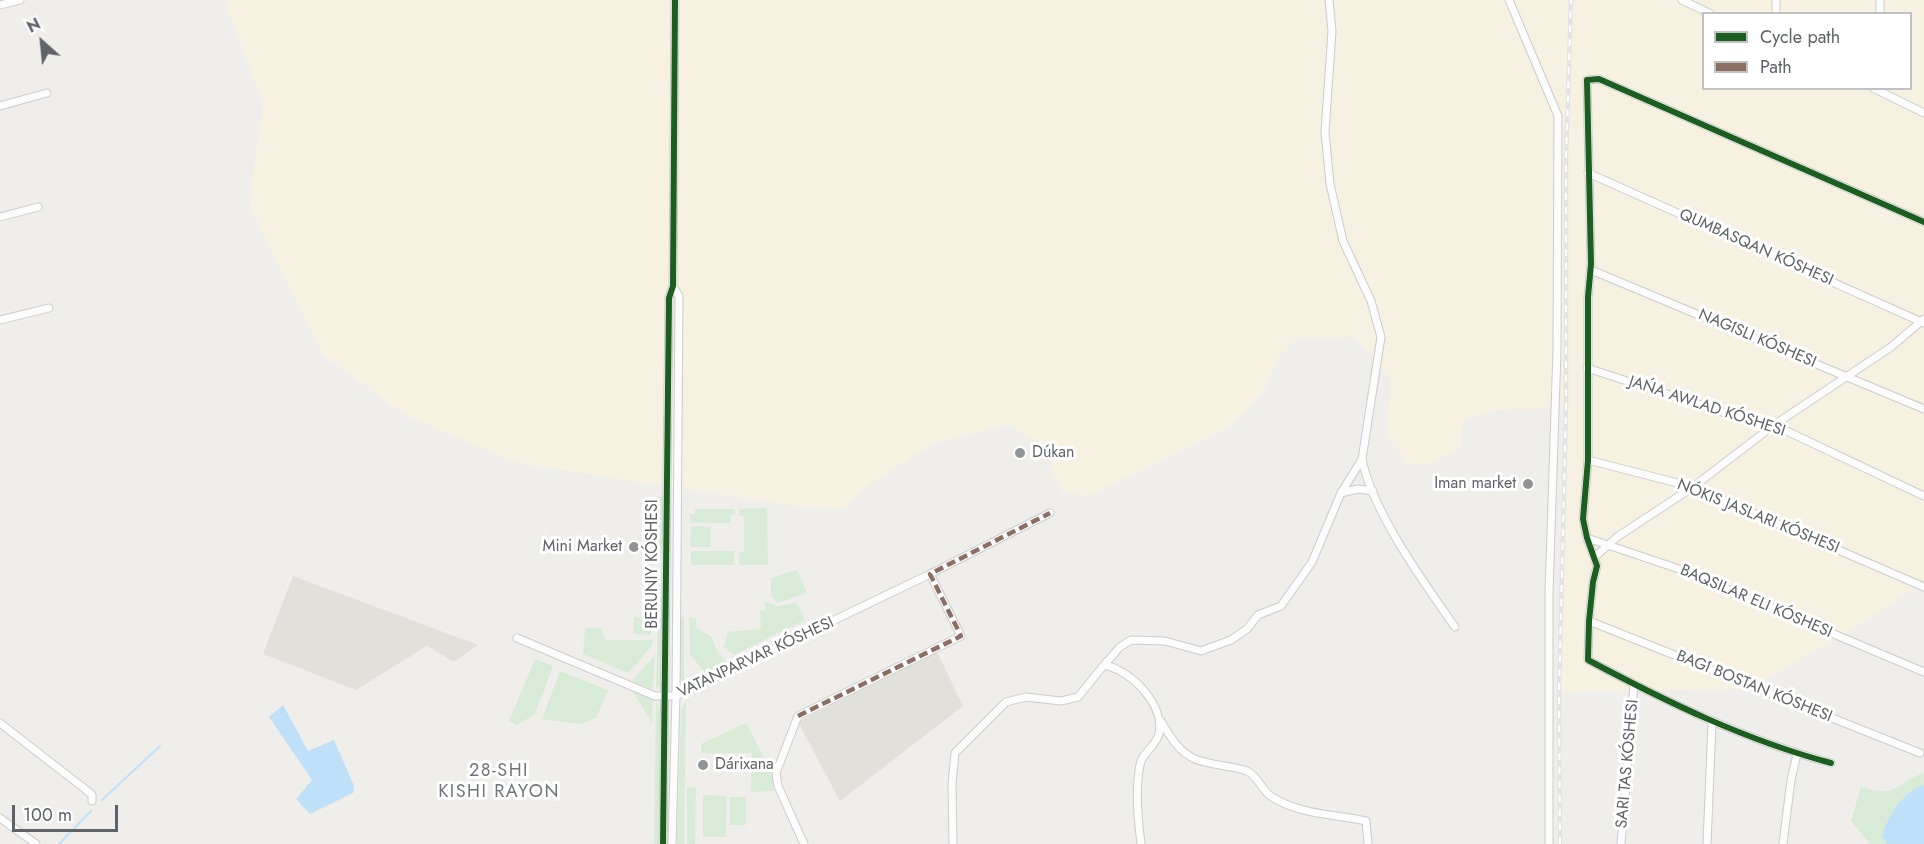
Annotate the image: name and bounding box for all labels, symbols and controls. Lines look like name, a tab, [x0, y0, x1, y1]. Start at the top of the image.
north arrow	[12, 12, 72, 72]
text: N	[23, 12, 44, 39]
legend	[1702, 12, 1912, 90]
text: Cycle path	[1760, 24, 1840, 50]
text: Path	[1760, 54, 1792, 80]
street label: QUMBASQAN KÓSHESI	[1676, 205, 1836, 291]
street label: NAǴISLI KÓSHESI	[1695, 306, 1819, 372]
street label: JAŃA AWLAD KÓSHESI	[1626, 373, 1788, 441]
place label: Dúkan	[1032, 443, 1074, 463]
marker: Dúkan	[1013, 446, 1027, 460]
place label: Iman market	[1434, 474, 1516, 494]
street label: NÓKIS JASLARI KÓSHESI	[1674, 476, 1842, 558]
marker: Iman market	[1521, 477, 1535, 491]
street label: BERUNIY KÓSHESI	[643, 499, 663, 629]
place label: Mini Market	[542, 537, 622, 557]
marker: Mini Market	[627, 540, 641, 554]
street label: BAQSILAR ELI KÓSHESI	[1677, 561, 1835, 643]
street label: VATANPARVAR KÓSHESI	[675, 613, 837, 703]
street label: BAǴI BOSTAN KÓSHESI	[1673, 647, 1835, 727]
street label: SARI TAS KÓSHESI	[1613, 699, 1643, 829]
place label: Dárixana	[715, 755, 774, 775]
marker: Dárixana	[696, 758, 710, 772]
district label: 28-SHI KISHI RAYON	[438, 761, 560, 804]
scale bar	[15, 793, 122, 831]
text: 100 m	[23, 802, 72, 828]

